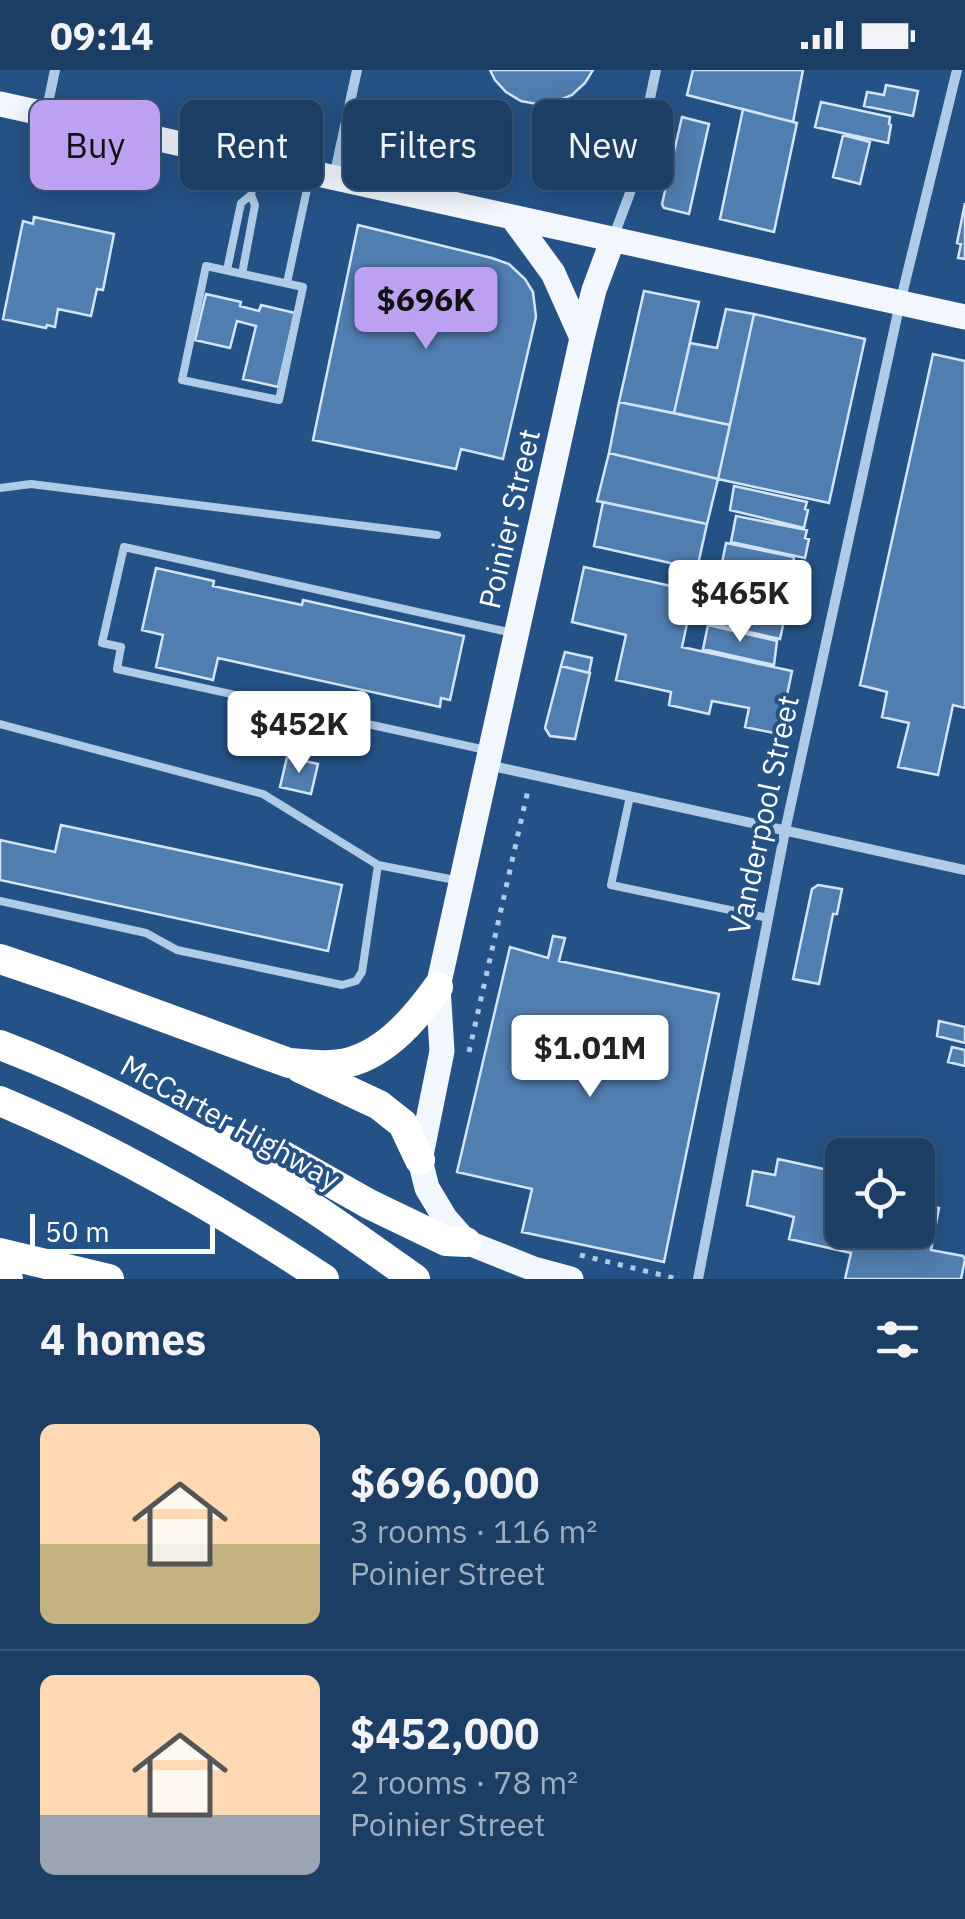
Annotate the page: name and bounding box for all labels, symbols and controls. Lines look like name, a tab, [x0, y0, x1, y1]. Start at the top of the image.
text: 09:14	[50, 11, 154, 60]
chip: Buy	[30, 100, 160, 190]
chip: Rent	[180, 100, 323, 190]
chip: Filters	[343, 100, 512, 190]
chip: New	[532, 100, 673, 190]
pin: $696K	[356, 267, 496, 352]
text: $696K	[376, 278, 476, 320]
street label: Poinier Street	[469, 425, 548, 612]
pin: $465K	[670, 560, 810, 645]
text: $465K	[690, 571, 790, 613]
pin: $452K	[229, 691, 369, 776]
street label: Vanderpool Street	[718, 691, 807, 938]
text: $452K	[249, 702, 349, 744]
pin: $1.01M	[509, 1015, 671, 1100]
text: $1.01M	[534, 1026, 646, 1068]
street label: McCarter Highway	[114, 1045, 347, 1198]
map controls	[825, 1138, 935, 1248]
button: locate	[825, 1138, 935, 1248]
scale bar	[30, 1209, 215, 1254]
text: 50 m	[45, 1213, 110, 1250]
text: 4 homes	[40, 1312, 206, 1367]
icon: filters	[870, 1312, 925, 1367]
text: $696,000	[350, 1455, 539, 1510]
icon: home	[120, 1464, 240, 1584]
text: 3 rooms · 116 m²	[350, 1510, 597, 1552]
text: Poinier Street	[350, 1552, 546, 1594]
text: $452,000	[350, 1706, 539, 1761]
icon: home	[120, 1715, 240, 1835]
text: 2 rooms · 78 m²	[350, 1761, 578, 1803]
text: Poinier Street	[350, 1803, 546, 1845]

